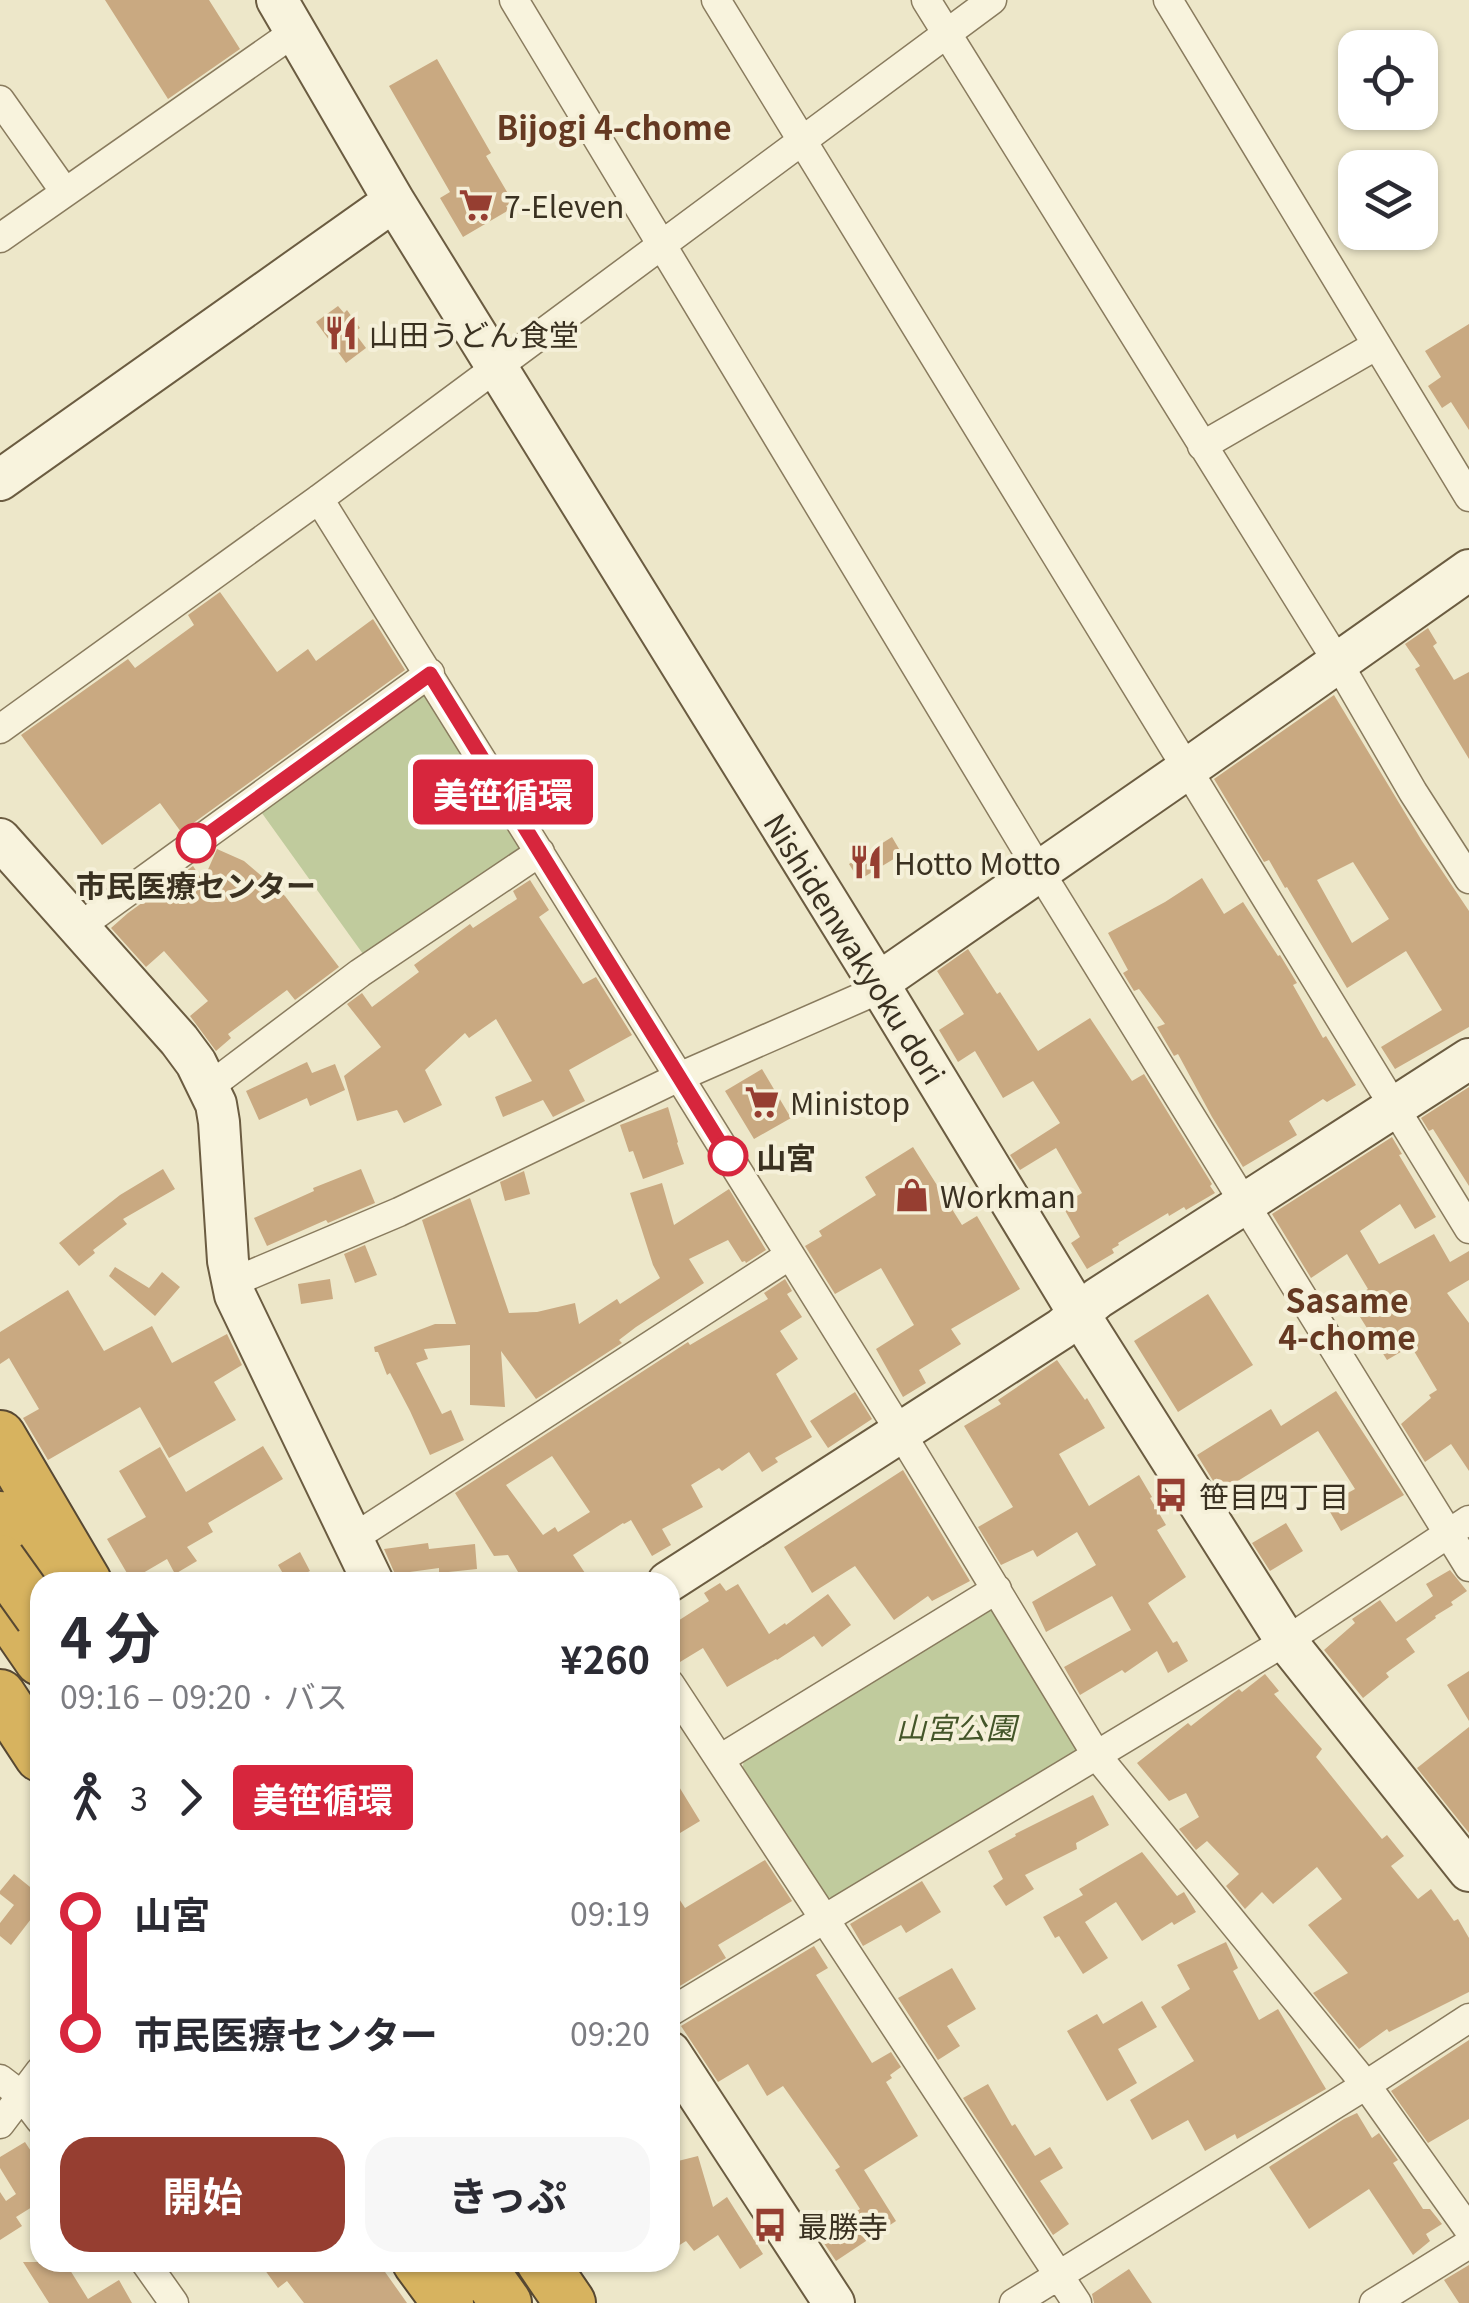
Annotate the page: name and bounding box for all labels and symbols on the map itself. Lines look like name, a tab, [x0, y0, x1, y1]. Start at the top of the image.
district label: Bijogi 4-chome	[497, 103, 731, 149]
place label: 7-Eleven	[504, 183, 624, 227]
supermarket icon: 7-Eleven	[457, 186, 495, 224]
place label: 山田うどん食堂	[369, 311, 579, 355]
restaurant icon: 山田うどん食堂	[322, 314, 360, 352]
line badge: 美笹循環	[433, 760, 573, 824]
street label: Nishidenwakyoku dori	[755, 804, 957, 1092]
marker: 市民医療センター	[177, 824, 215, 862]
place label: Hotto Motto	[894, 840, 1061, 884]
restaurant icon: Hotto Motto	[847, 843, 885, 881]
place label: 市民医療センター	[76, 862, 316, 906]
place label: Ministop	[790, 1080, 910, 1124]
supermarket icon: Ministop	[743, 1083, 781, 1121]
place label: 山宮	[756, 1134, 816, 1178]
marker: 山宮	[709, 1137, 747, 1175]
place label: Workman	[940, 1173, 1076, 1217]
shop icon: Workman	[893, 1176, 931, 1214]
district label: Sasame 4-chome	[1278, 1276, 1416, 1359]
place label: 笹目四丁目	[1199, 1473, 1349, 1517]
bus stop icon: 笹目四丁目	[1152, 1476, 1190, 1514]
park label: 山宮公園	[896, 1704, 1020, 1748]
place label: 最勝寺	[798, 2203, 888, 2247]
bus stop icon: 最勝寺	[751, 2206, 789, 2244]

